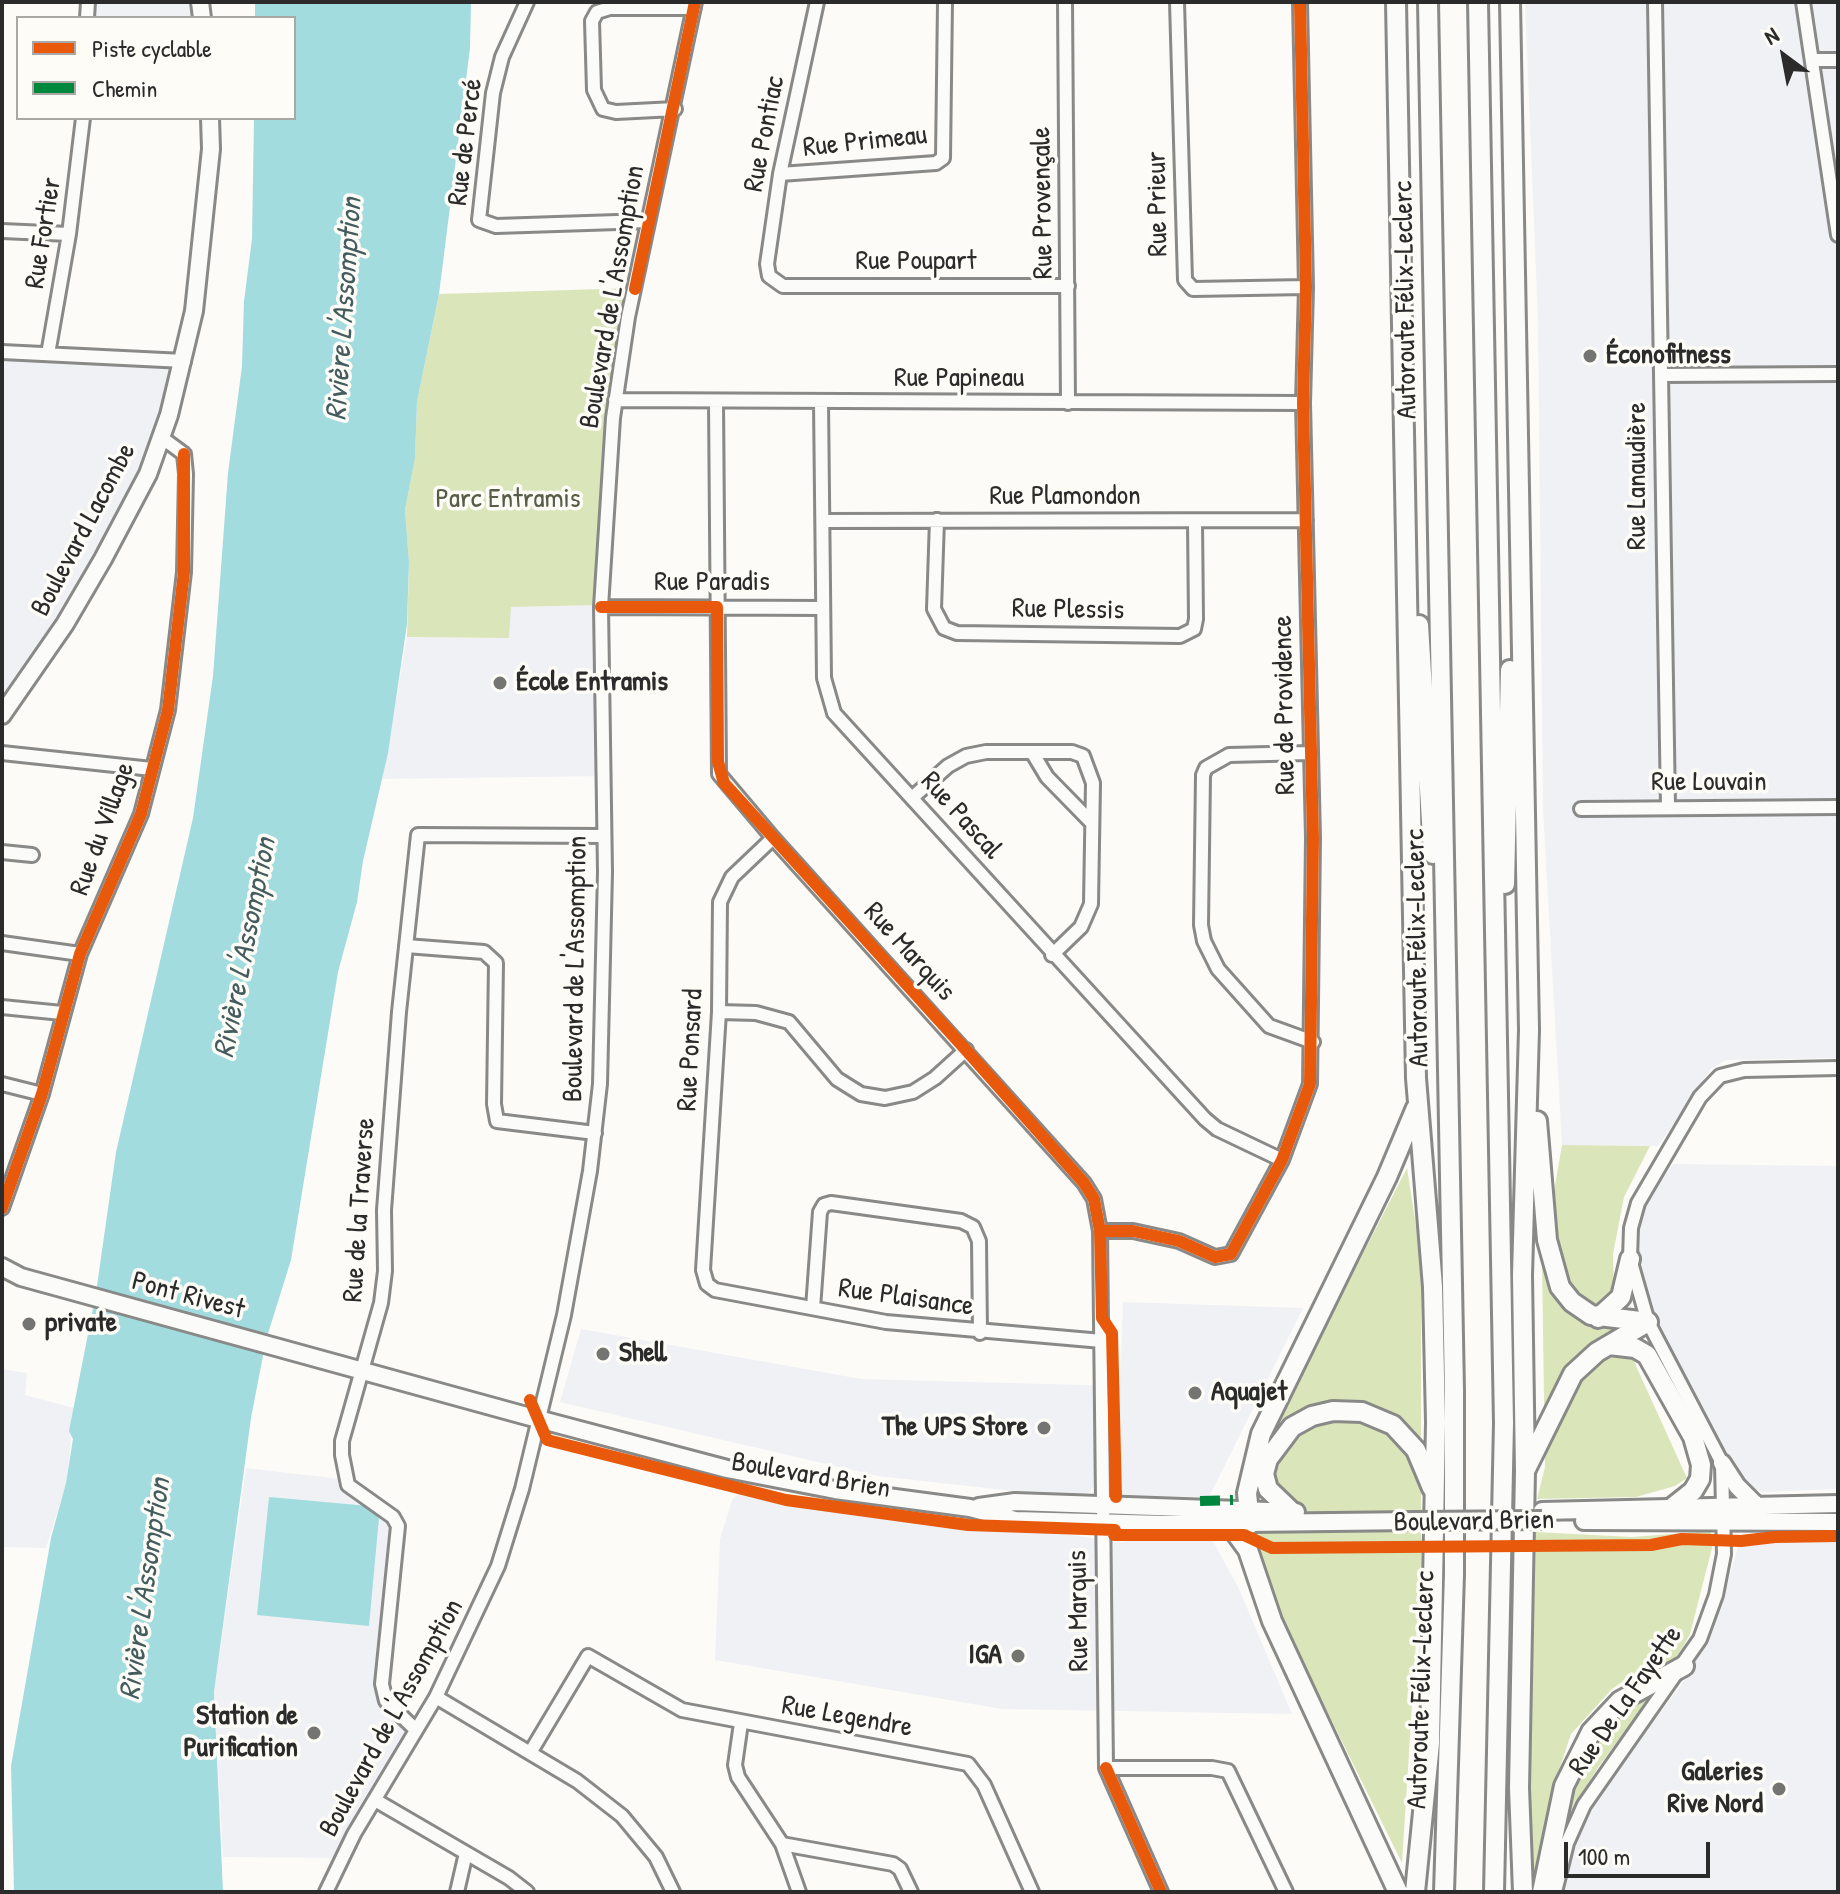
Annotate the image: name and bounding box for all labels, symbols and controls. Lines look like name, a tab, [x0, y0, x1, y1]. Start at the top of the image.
legend	[16, 16, 296, 120]
north arrow	[1744, 16, 1824, 96]
text: N	[1758, 20, 1784, 51]
text: Piste cyclable	[92, 32, 212, 64]
text: Chemin	[92, 72, 157, 104]
street label: Rue Pontiac	[737, 74, 793, 194]
street label: Rue de Percé	[442, 77, 490, 207]
street label: Rue Primeau	[801, 119, 929, 165]
street label: Rue Provençale	[1025, 126, 1061, 280]
street label: Rue Prieur	[1140, 151, 1176, 257]
street label: Boulevard de L'Assomption	[573, 163, 653, 431]
street label: Rue Fortier	[19, 175, 69, 291]
street label: Autoroute Félix-Leclerc	[1387, 181, 1425, 419]
water label: Rivière L'Assomption	[319, 196, 371, 422]
street label: Rue Poupart	[856, 245, 976, 279]
place label: Éconofitness	[1606, 339, 1731, 373]
marker: Éconofitness	[1581, 347, 1599, 365]
street label: Rue Papineau	[894, 362, 1024, 396]
street label: Rue Lanaudière	[1621, 402, 1655, 550]
street label: Boulevard Lacombe	[24, 438, 144, 622]
street label: Rue Plamondon	[989, 480, 1141, 514]
park label: Parc Entramis	[435, 483, 581, 517]
street label: Rue Paradis	[654, 566, 770, 600]
street label: Rue Plessis	[1012, 592, 1124, 628]
street label: Rue de Providence	[1267, 615, 1303, 795]
place label: École Entramis	[516, 666, 668, 700]
marker: École Entramis	[491, 674, 509, 692]
street label: Rue du Village	[63, 758, 143, 900]
street label: Rue Pascal	[913, 765, 1009, 867]
street label: Rue Louvain	[1651, 766, 1767, 800]
street label: Autoroute Félix-Leclerc	[1399, 829, 1437, 1067]
water label: Rivière L'Assomption	[207, 835, 285, 1061]
street label: Boulevard de L'Assomption	[557, 835, 595, 1103]
street label: Rue Marquis	[856, 896, 962, 1008]
street label: Rue Ponsard	[671, 988, 711, 1112]
street label: Rue de la Traverse	[337, 1117, 383, 1303]
street label: Pont Rivest	[128, 1265, 248, 1327]
street label: Rue Plaisance	[836, 1272, 976, 1324]
place label: private	[45, 1307, 117, 1341]
marker: private	[20, 1315, 38, 1333]
place label: Shell	[619, 1337, 667, 1371]
marker: Shell	[594, 1345, 612, 1363]
place label: Aquajet	[1211, 1376, 1287, 1410]
marker: Aquajet	[1186, 1384, 1204, 1402]
place label: The UPS Store	[882, 1411, 1028, 1445]
marker: The UPS Store	[1035, 1419, 1053, 1437]
street label: Boulevard Brien	[729, 1446, 893, 1506]
water label: Rivière L'Assomption	[113, 1476, 179, 1702]
street label: Boulevard Brien	[1393, 1504, 1555, 1540]
street label: Rue Marquis	[1061, 1550, 1097, 1672]
street label: Autoroute Félix-Leclerc	[1401, 1570, 1443, 1810]
street label: Boulevard de L'Assomption	[313, 1593, 471, 1843]
street label: Rue De La Fayette	[1562, 1620, 1690, 1782]
place label: IGA	[968, 1639, 1002, 1673]
marker: IGA	[1009, 1647, 1027, 1665]
street label: Rue Legendre	[779, 1689, 915, 1745]
place label: Station de Purification	[183, 1700, 298, 1766]
marker: Station de Purification	[305, 1724, 323, 1742]
place label: Galeries Rive Nord	[1667, 1756, 1763, 1822]
marker: Galeries Rive Nord	[1770, 1780, 1788, 1798]
scale bar	[1568, 1826, 1714, 1876]
text: 100 m	[1578, 1840, 1630, 1872]

